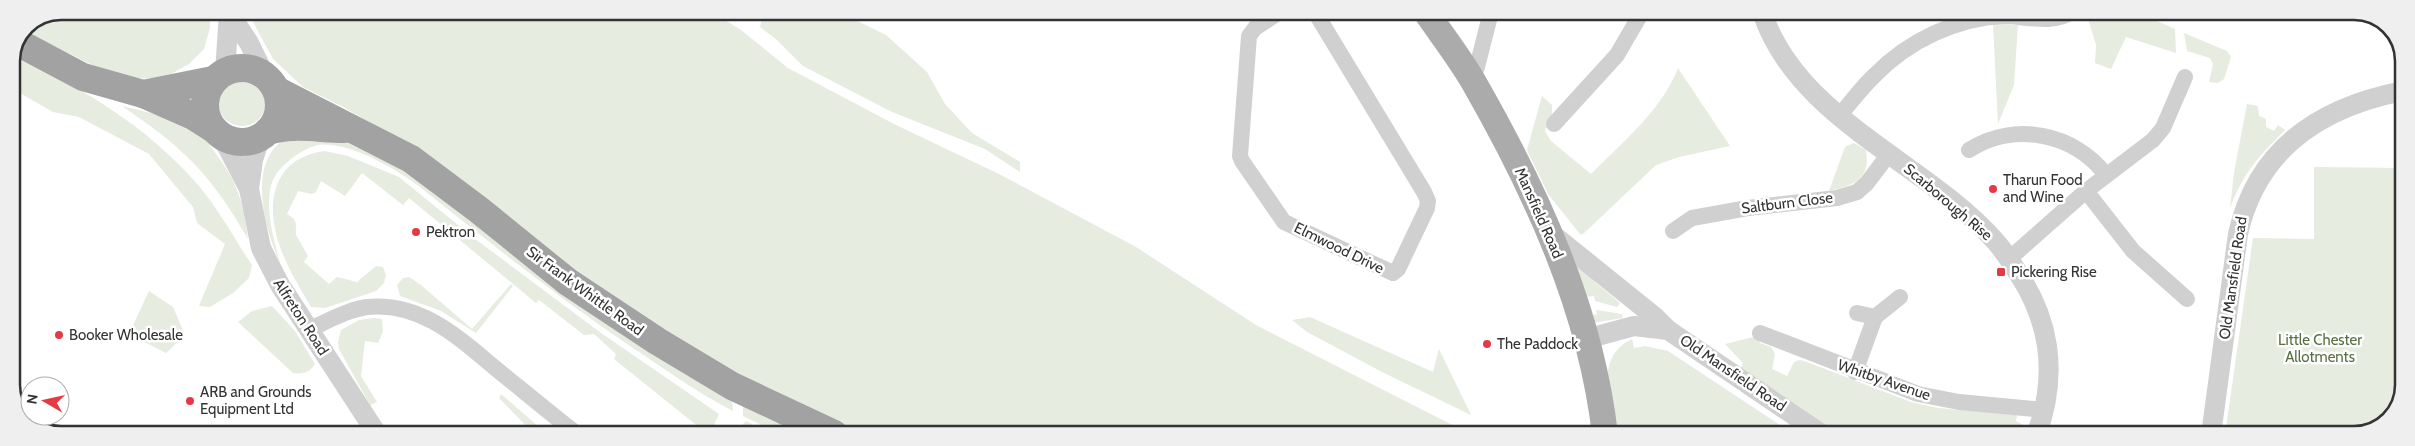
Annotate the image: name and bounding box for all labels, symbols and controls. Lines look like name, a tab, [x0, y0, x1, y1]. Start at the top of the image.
street label: Scarborough Rise	[1900, 160, 1996, 244]
street label: Mansfield Road	[1511, 165, 1567, 261]
place label: Tharun Food and Wine	[2003, 171, 2083, 206]
marker: Tharun Food and Wine	[1987, 183, 1999, 195]
street label: Saltburn Close	[1740, 188, 1834, 218]
street label: Old Mansfield Road	[2215, 215, 2251, 341]
street label: Elmwood Drive	[1291, 219, 1387, 278]
place label: Pektron	[426, 223, 475, 241]
marker: Pektron	[410, 226, 422, 238]
street label: Sir Frank Whittle Road	[523, 243, 647, 339]
place label: Pickering Rise	[2011, 263, 2097, 281]
marker: Pickering Rise	[1995, 266, 2007, 278]
street label: Alfreton Road	[270, 275, 332, 359]
place label: Booker Wholesale	[69, 326, 183, 344]
marker: Booker Wholesale	[53, 329, 65, 341]
street label: Old Mansfield Road	[1677, 331, 1789, 415]
park label: Little Chester Allotments	[2278, 331, 2362, 366]
place label: The Paddock	[1497, 335, 1578, 353]
marker: The Paddock	[1481, 338, 1493, 350]
street label: Whitby Avenue	[1835, 356, 1933, 404]
north arrow	[20, 376, 70, 426]
place label: ARB and Grounds Equipment Ltd	[200, 383, 311, 418]
text: N	[22, 393, 42, 405]
marker: ARB and Grounds Equipment Ltd	[184, 395, 196, 407]

